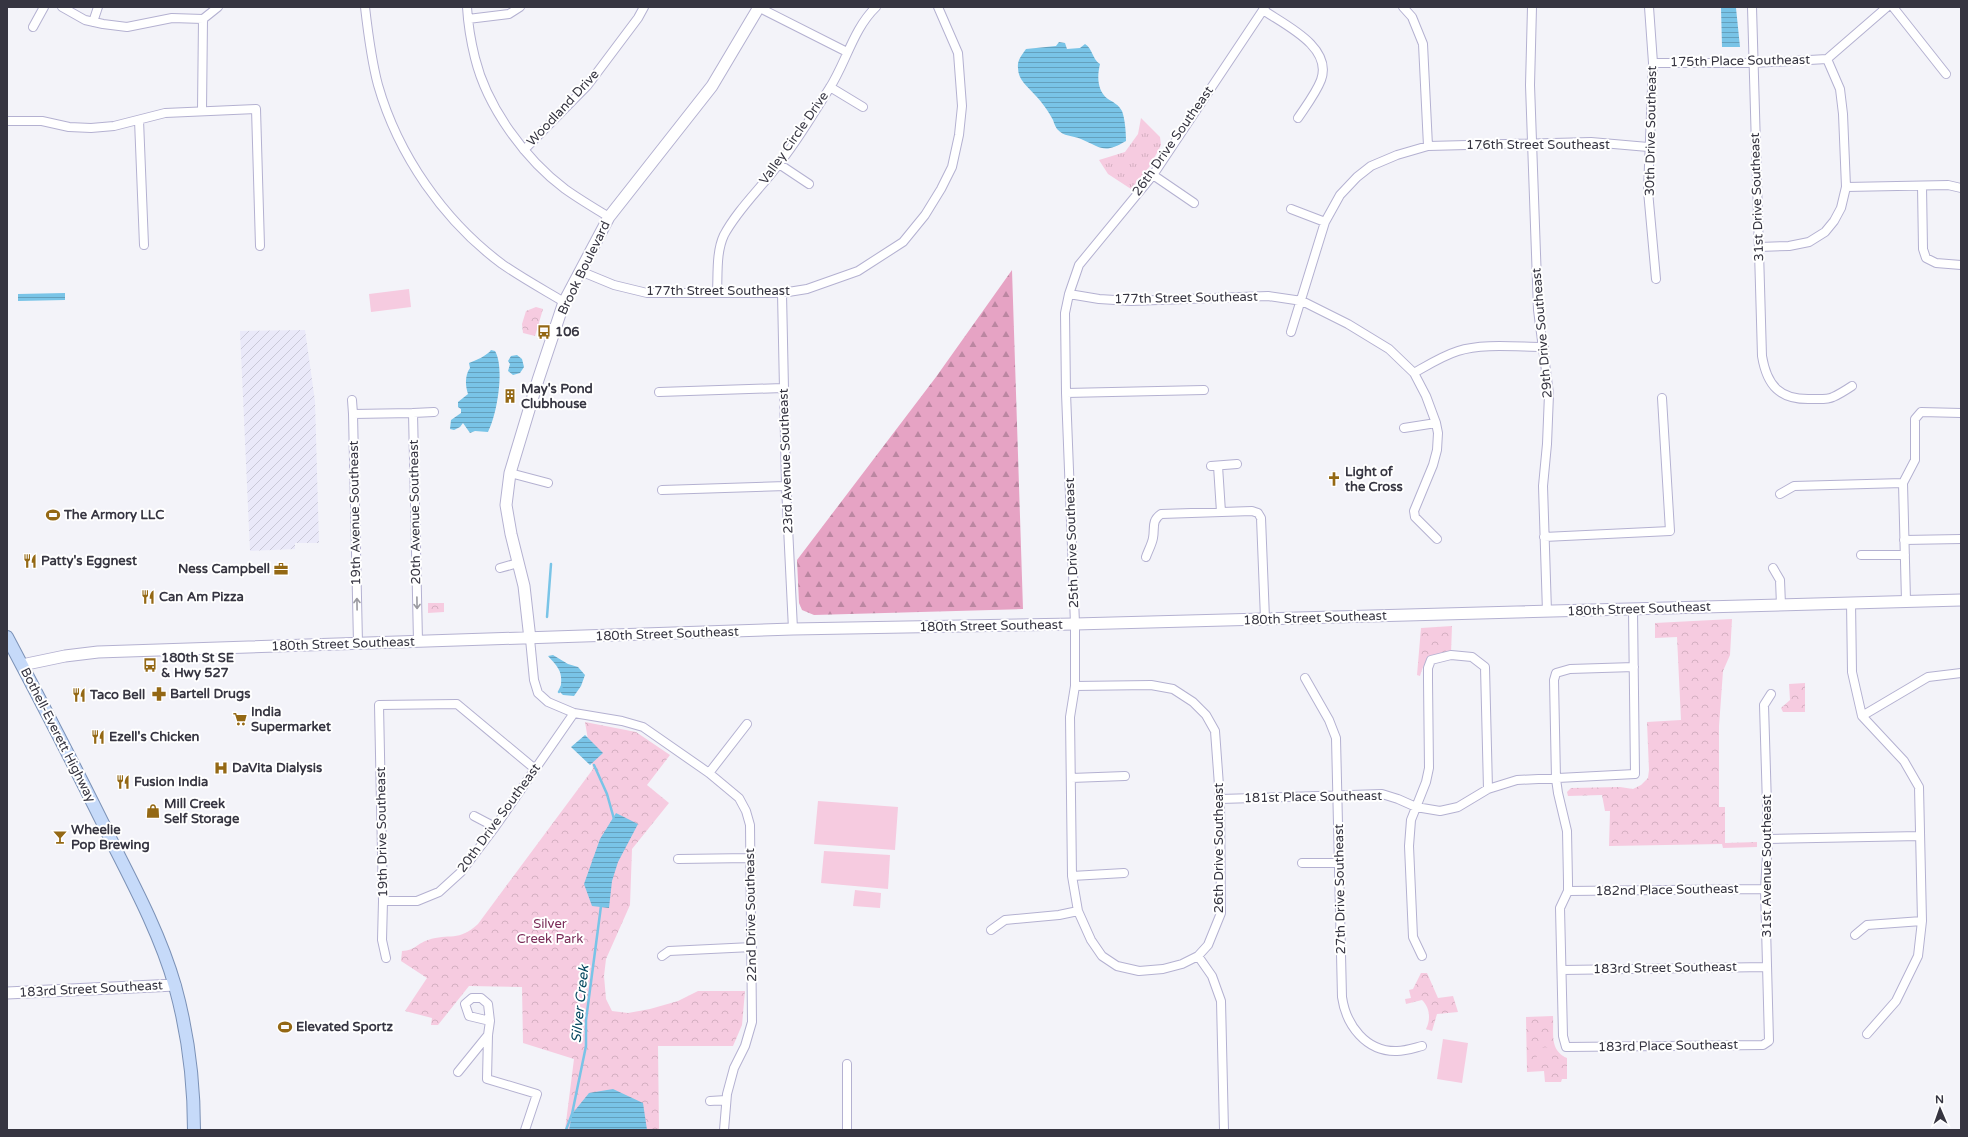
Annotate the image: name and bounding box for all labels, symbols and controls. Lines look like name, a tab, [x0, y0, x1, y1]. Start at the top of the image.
street label: 175th Place Southeast	[1670, 52, 1810, 70]
street label: Woodland Drive	[524, 66, 602, 150]
street label: 30th Drive Southeast	[1642, 66, 1660, 196]
street label: 26th Drive Southeast	[1129, 83, 1217, 199]
street label: Valley Circle Drive	[756, 88, 832, 188]
street label: 31st Drive Southeast	[1747, 132, 1767, 262]
street label: 176th Street Southeast	[1466, 137, 1610, 153]
street label: Brook Boulevard	[554, 218, 614, 318]
street label: 29th Drive Southeast	[1528, 267, 1556, 399]
street label: 177th Street Southeast	[646, 283, 790, 299]
street label: 177th Street Southeast	[1114, 289, 1258, 307]
bus stop icon: 106	[536, 324, 552, 340]
place label: 106	[555, 324, 580, 340]
place label: May's Pond Clubhouse	[521, 381, 593, 412]
building icon: May's Pond Clubhouse	[502, 388, 518, 404]
street label: 23rd Avenue Southeast	[775, 388, 797, 534]
street label: 20th Avenue Southeast	[406, 439, 424, 585]
street label: 19th Avenue Southeast	[346, 440, 364, 586]
place label: Light of the Cross	[1344, 464, 1403, 495]
church icon: Light of the Cross	[1326, 471, 1342, 487]
street label: 25th Drive Southeast	[1062, 477, 1082, 609]
sports icon: The Armory LLC	[45, 507, 61, 523]
place label: The Armory LLC	[63, 507, 164, 523]
restaurant icon: Patty's Eggnest	[22, 553, 38, 569]
place label: Patty's Eggnest	[41, 553, 137, 569]
place label: Ness Campbell	[178, 561, 270, 577]
office icon: Ness Campbell	[273, 561, 289, 577]
restaurant icon: Can Am Pizza	[140, 589, 156, 605]
place label: Can Am Pizza	[159, 589, 244, 605]
one-way arrow	[413, 596, 421, 609]
one-way arrow	[354, 598, 361, 611]
street label: 180th Street Southeast	[1567, 598, 1711, 620]
street label: 180th Street Southeast	[1243, 607, 1387, 629]
street label: 180th Street Southeast	[919, 617, 1063, 635]
street label: 180th Street Southeast	[595, 623, 739, 645]
street label: 180th Street Southeast	[271, 633, 415, 655]
place label: 180th St SE & Hwy 527	[161, 650, 234, 681]
bus stop icon: 180th St SE & Hwy 527	[142, 657, 158, 673]
street label: Bothell-Everett Highway	[17, 665, 99, 805]
pharmacy icon: Bartell Drugs	[151, 686, 167, 702]
place label: Bartell Drugs	[170, 686, 250, 702]
restaurant icon: Taco Bell	[71, 687, 87, 703]
place label: Taco Bell	[89, 687, 145, 703]
place label: India Supermarket	[251, 704, 331, 735]
supermarket icon: India Supermarket	[232, 711, 248, 727]
restaurant icon: Ezell's Chicken	[90, 729, 106, 745]
place label: Ezell's Chicken	[109, 729, 200, 745]
hospital icon: DaVita Dialysis	[213, 760, 229, 776]
place label: DaVita Dialysis	[232, 760, 322, 776]
street label: 20th Drive Southeast	[454, 760, 544, 876]
street label: 19th Drive Southeast	[373, 767, 391, 897]
restaurant icon: Fusion India	[115, 774, 131, 790]
place label: Fusion India	[134, 774, 208, 790]
street label: 26th Drive Southeast	[1211, 783, 1227, 913]
street label: 181st Place Southeast	[1244, 788, 1382, 806]
street label: 31st Avenue Southeast	[1759, 794, 1775, 938]
place label: Mill Creek Self Storage	[164, 796, 240, 827]
shop icon: Mill Creek Self Storage	[145, 803, 161, 819]
place label: Wheelie Pop Brewing	[71, 822, 150, 853]
street label: 27th Drive Southeast	[1331, 824, 1349, 954]
bar icon: Wheelie Pop Brewing	[52, 829, 68, 845]
street label: 22nd Drive Southeast	[742, 848, 760, 982]
street label: 182nd Place Southeast	[1595, 881, 1739, 899]
park label: Silver Creek Park	[517, 916, 583, 947]
street label: 183rd Street Southeast	[1593, 959, 1737, 977]
water label: Silver Creek	[567, 963, 593, 1044]
street label: 183rd Street Southeast	[19, 977, 163, 1001]
sports icon: Elevated Sportz	[277, 1019, 293, 1035]
place label: Elevated Sportz	[296, 1019, 394, 1035]
street label: 183rd Place Southeast	[1598, 1037, 1738, 1055]
north arrow	[1920, 1089, 1960, 1129]
text: N	[1935, 1093, 1944, 1106]

